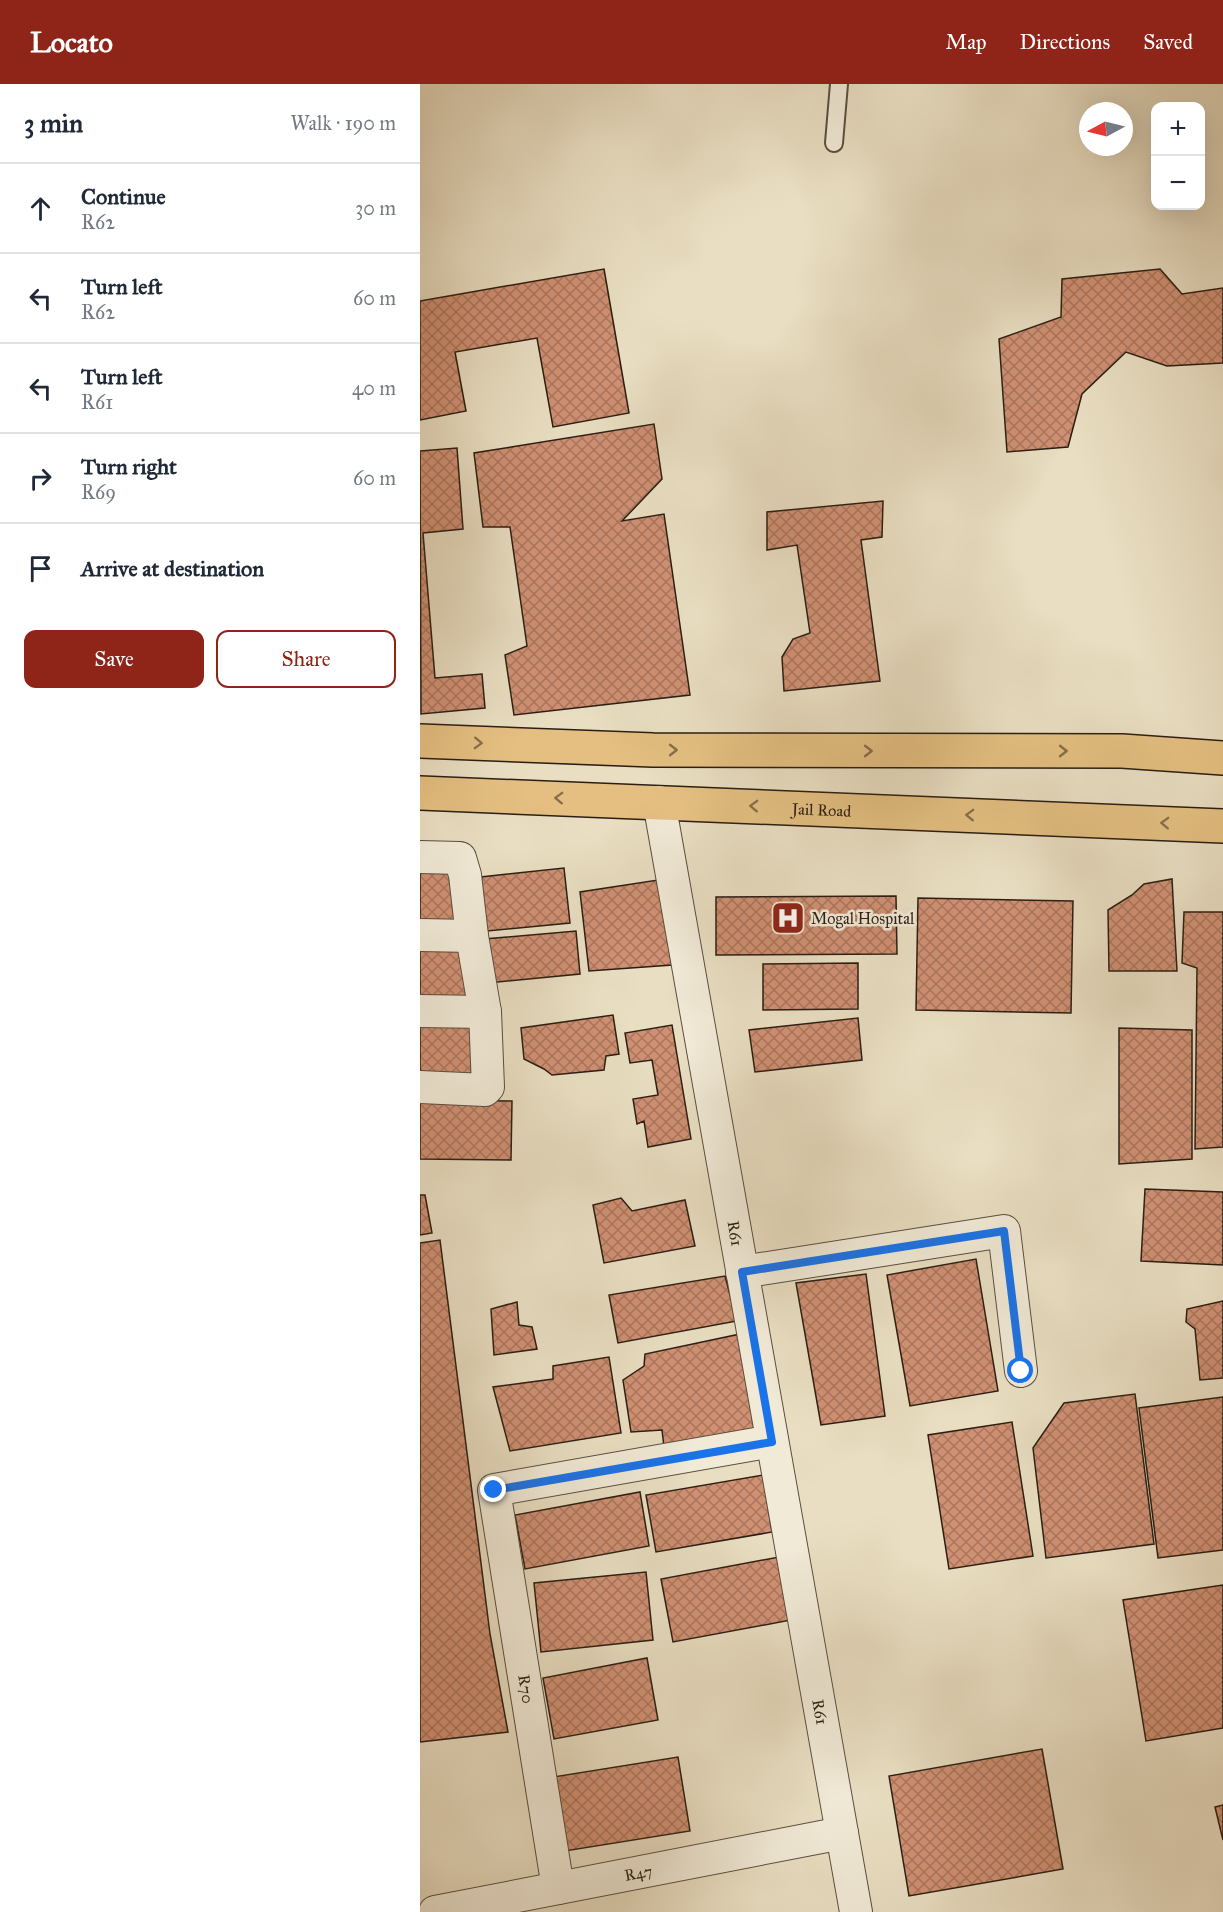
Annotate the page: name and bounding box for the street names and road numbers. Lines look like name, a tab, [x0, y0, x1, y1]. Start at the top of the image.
street label: Jail Road	[790, 799, 852, 820]
street label: R61	[724, 1219, 747, 1248]
street label: R70	[514, 1673, 538, 1705]
street label: R61	[809, 1697, 832, 1726]
street label: R47	[623, 1861, 654, 1885]

